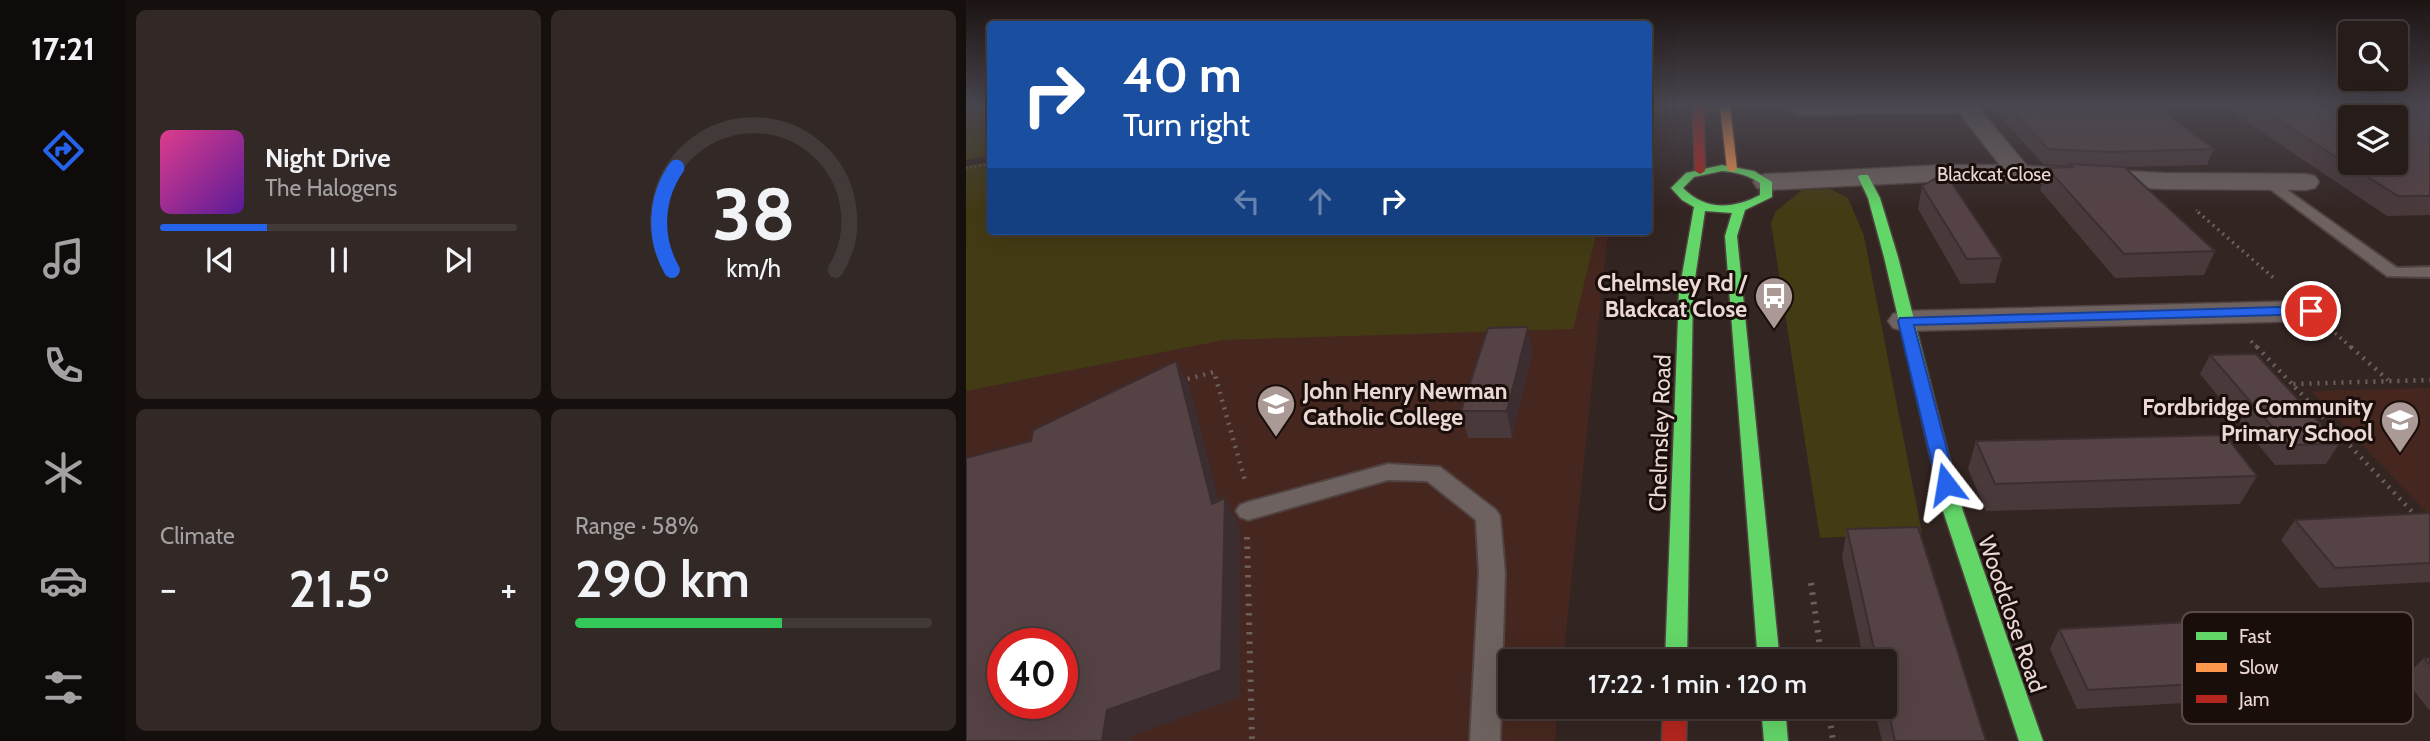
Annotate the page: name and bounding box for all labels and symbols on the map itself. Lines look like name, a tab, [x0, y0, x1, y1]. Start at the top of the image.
street label: Blackcat Close	[1937, 163, 2051, 186]
place label: Chelmsley Rd / Blackcat Close	[1597, 269, 1748, 323]
bus stop icon: Chelmsley Rd / Blackcat Close	[1753, 275, 1795, 330]
pin	[2281, 281, 2341, 341]
street label: Chelmsley Road	[1643, 354, 1677, 512]
place label: John Henry Newman Catholic College	[1302, 377, 1508, 431]
school or university icon: John Henry Newman Catholic College	[1255, 383, 1297, 438]
place label: Fordbridge Community Primary School	[2142, 393, 2374, 447]
school or university icon: Fordbridge Community Primary School	[2379, 399, 2421, 454]
position arrow	[1909, 447, 1983, 521]
street label: Woodclose Road	[1972, 532, 2052, 696]
legend	[2182, 612, 2413, 724]
text: Fast	[2239, 625, 2272, 648]
speed limit sign: 40	[987, 628, 1078, 719]
text: Slow	[2239, 656, 2279, 679]
text: Jam	[2238, 688, 2269, 711]

